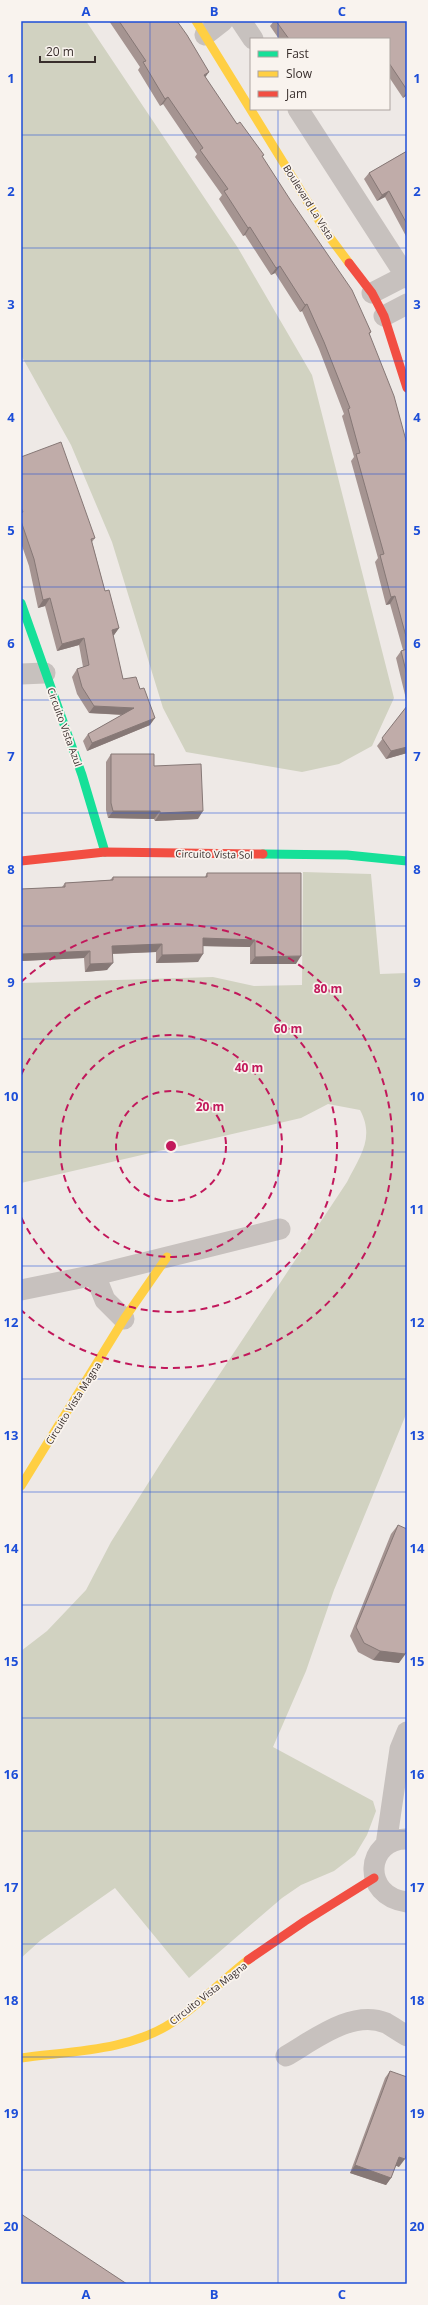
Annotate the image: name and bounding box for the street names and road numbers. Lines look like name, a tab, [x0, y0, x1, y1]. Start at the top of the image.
street label: Boulevard La Vista	[280, 162, 338, 242]
street label: Circuito Vista Azul	[44, 686, 86, 768]
street label: Circuito Vista Sol	[175, 846, 253, 862]
street label: Circuito Vista Magna	[42, 1359, 104, 1447]
street label: Circuito Vista Magna	[166, 1958, 250, 2028]

